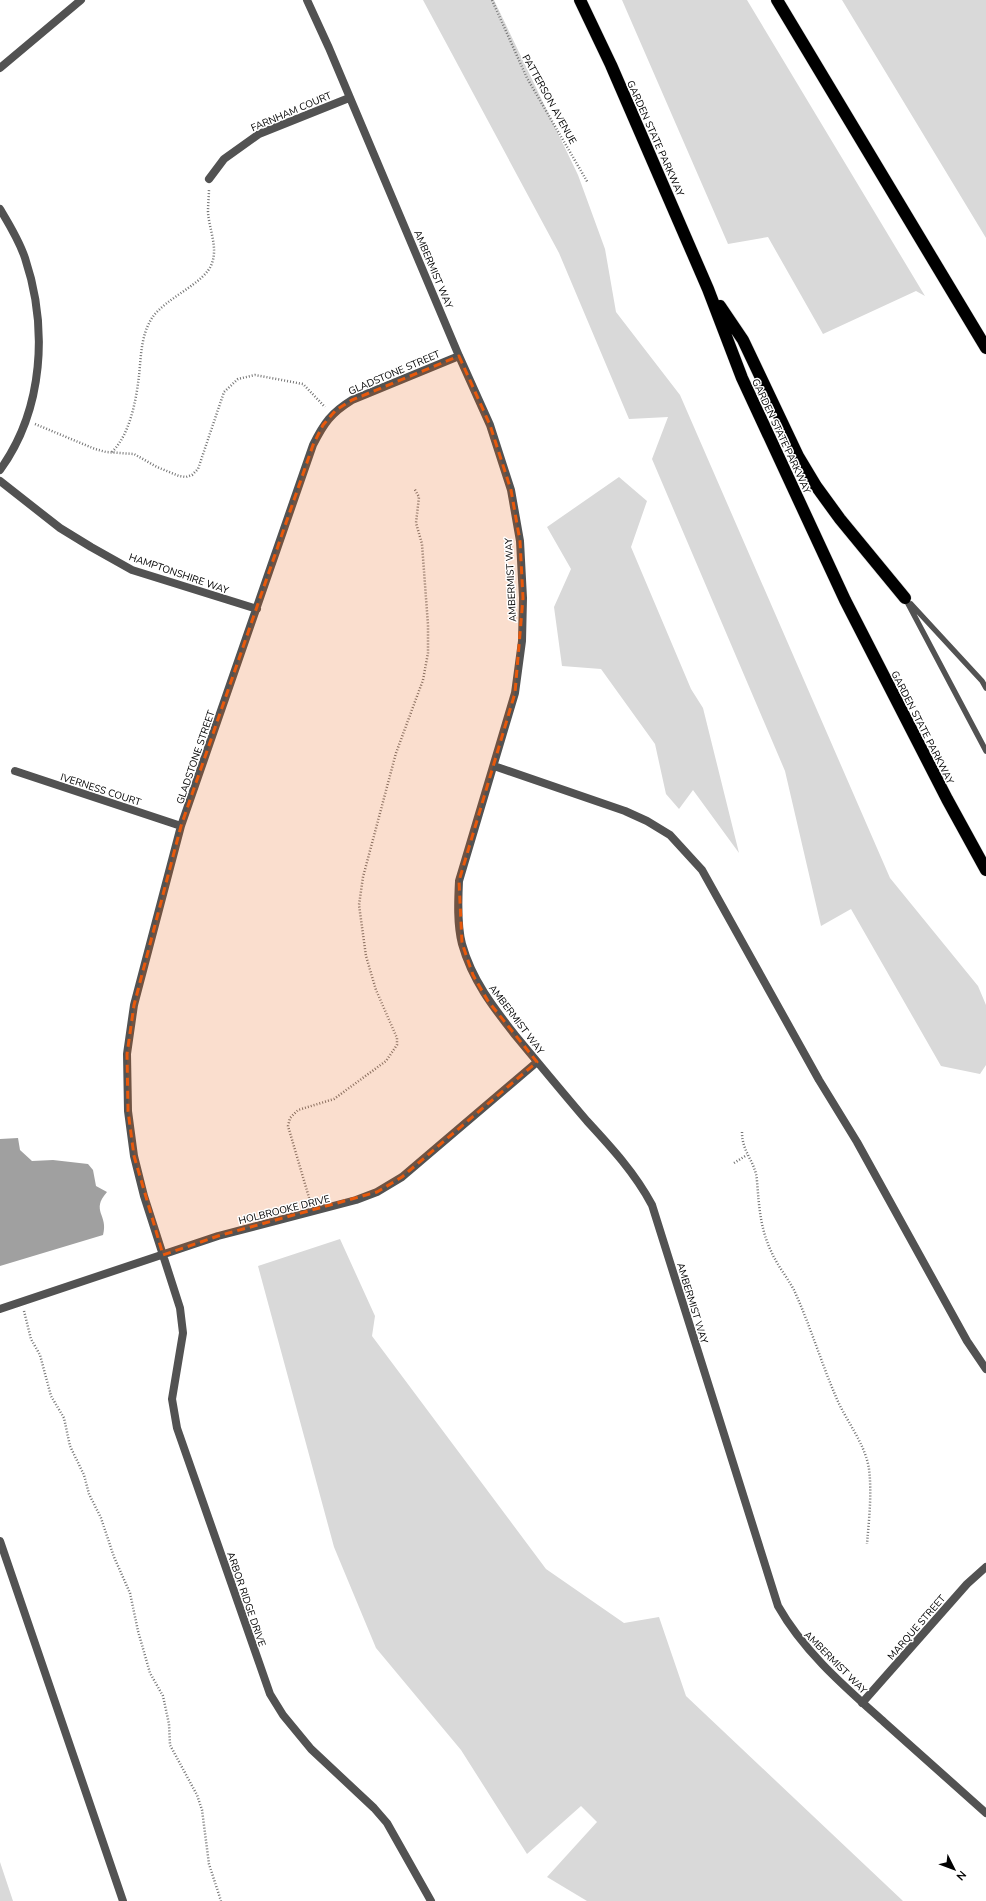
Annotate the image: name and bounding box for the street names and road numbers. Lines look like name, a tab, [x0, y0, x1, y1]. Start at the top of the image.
street label: PATTERSON AVENUE	[519, 52, 580, 147]
street label: GARDEN STATE PARKWAY	[623, 78, 687, 199]
street label: FARNHAM COURT	[249, 89, 334, 135]
street label: AMBERMIST WAY	[410, 228, 456, 312]
street label: GLADSTONE STREET	[346, 347, 442, 399]
street label: GARDEN STATE PARKWAY	[748, 377, 814, 497]
street label: AMBERMIST WAY	[502, 537, 520, 622]
street label: HAMPTONSHIRE WAY	[127, 550, 231, 598]
street label: GARDEN STATE PARKWAY	[887, 668, 957, 787]
street label: GLADSTONE STREET	[173, 708, 219, 806]
street label: IVERNESS COURT	[59, 770, 143, 810]
street label: AMBERMIST WAY	[485, 982, 548, 1058]
street label: HOLBROOKE DRIVE	[237, 1192, 331, 1228]
street label: AMBERMIST WAY	[673, 1261, 711, 1346]
street label: ARBOR RIDGE DRIVE	[223, 1550, 269, 1649]
street label: MARQUE STREET	[885, 1592, 949, 1663]
street label: AMBERMIST WAY	[801, 1628, 871, 1698]

